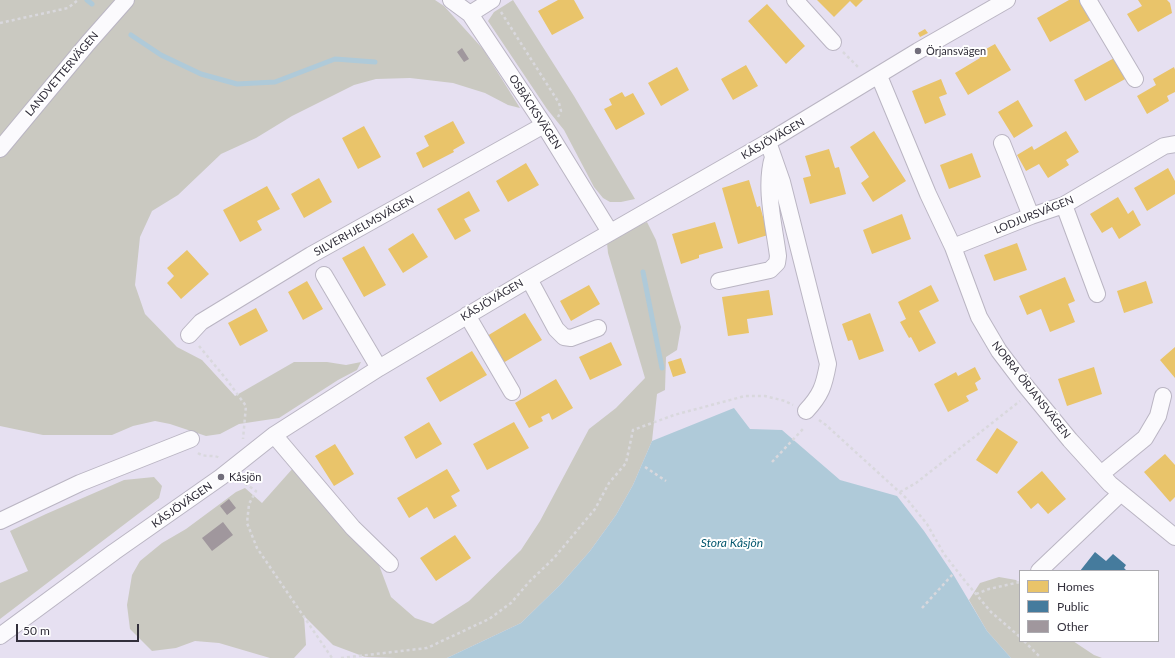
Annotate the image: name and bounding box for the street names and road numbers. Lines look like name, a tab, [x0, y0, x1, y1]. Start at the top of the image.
street label: LANDVETTERVÄGEN	[23, 29, 101, 119]
street label: OSBÄCKSVÄGEN	[506, 72, 564, 152]
street label: KÅSJÖVÄGEN	[739, 116, 807, 162]
street label: SILVERHJELMSVÄGEN	[312, 193, 416, 259]
street label: LODJURSVÄGEN	[992, 193, 1076, 237]
street label: KÅSJÖVÄGEN	[458, 276, 526, 324]
street label: NORRA ÖRJANSVÄGEN	[989, 339, 1073, 441]
street label: KÅSJÖVÄGEN	[149, 479, 215, 531]

